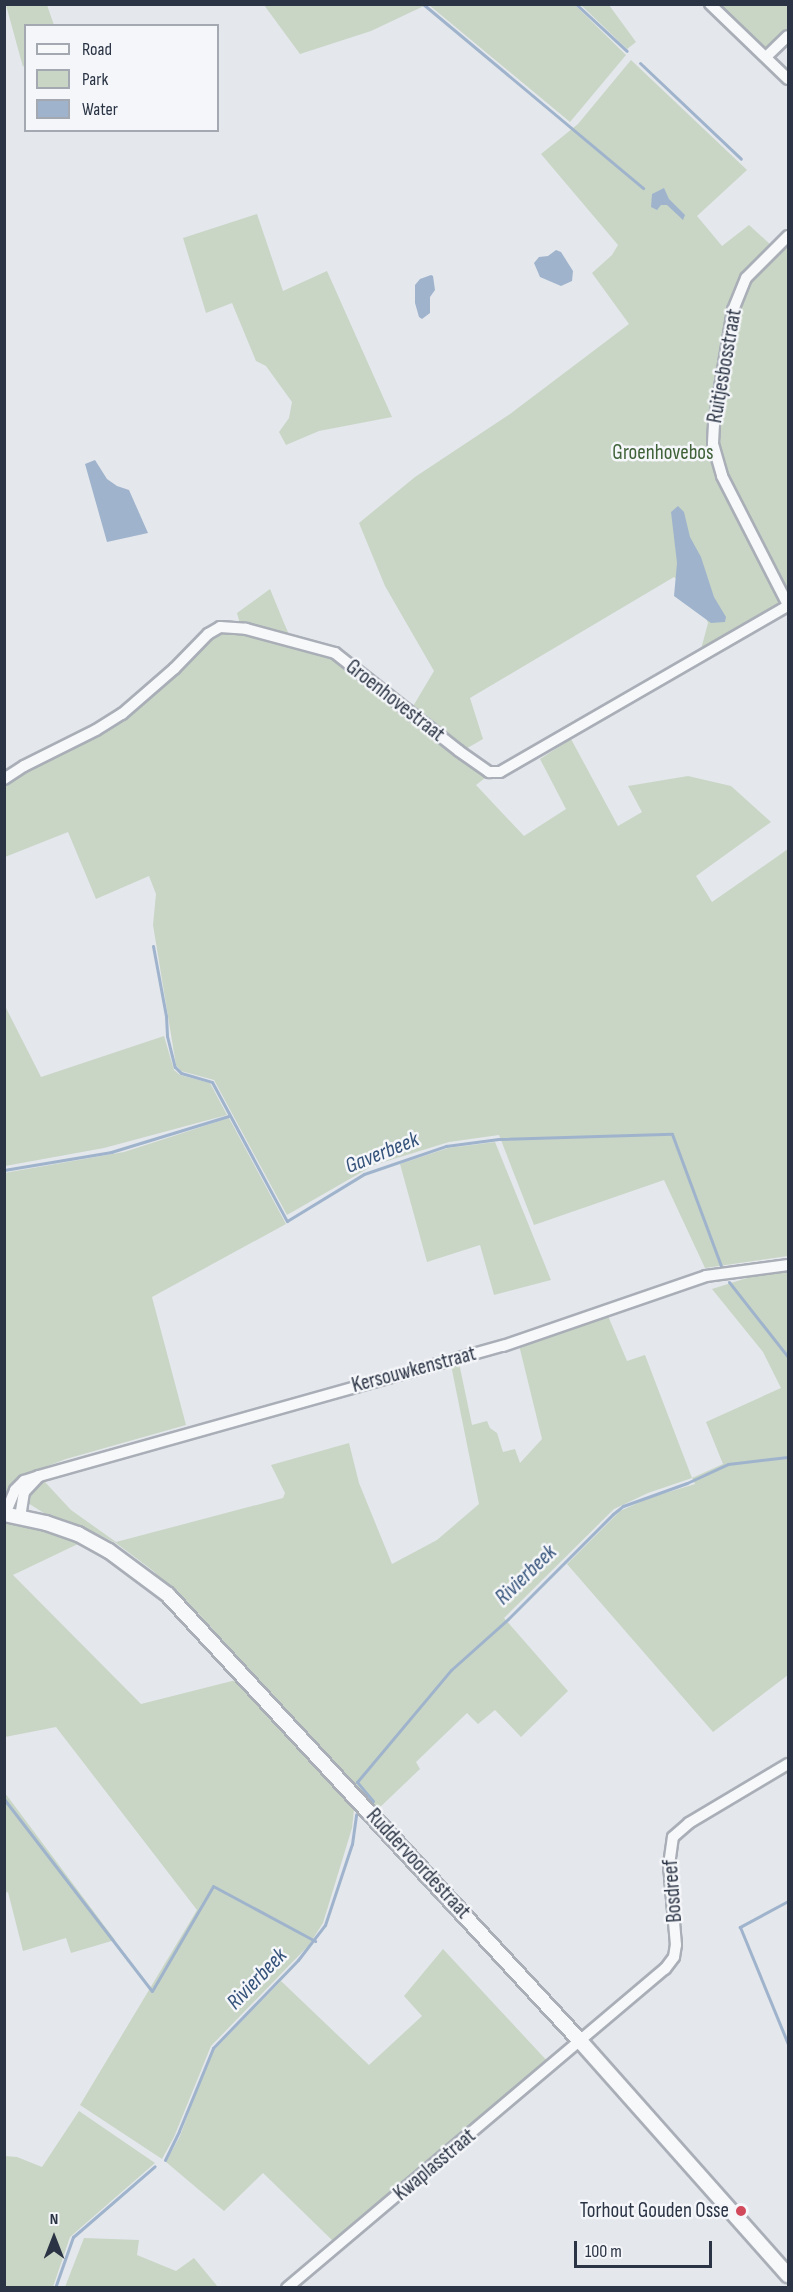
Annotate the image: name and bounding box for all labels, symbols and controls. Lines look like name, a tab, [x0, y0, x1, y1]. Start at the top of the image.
legend	[24, 24, 219, 132]
text: Road	[82, 39, 112, 60]
text: Park	[82, 69, 108, 90]
text: Water	[82, 99, 118, 120]
street label: Ruitjesbosstraat	[703, 307, 747, 425]
park label: Groenhovebos	[612, 440, 714, 466]
street label: Groenhovestraat	[341, 655, 449, 747]
water label: Gaverbeek	[341, 1126, 423, 1180]
street label: Kersouwkenstraat	[349, 1341, 479, 1399]
water label: Rivierbeek	[490, 1539, 562, 1611]
street label: Ruddervoordestraat	[361, 1804, 475, 1924]
street label: Bosdreef	[658, 1859, 688, 1923]
water label: Rivierbeek	[221, 1943, 293, 2015]
street label: Kwaplasstraat	[389, 2124, 481, 2206]
place label: Torhout Gouden Osse	[580, 2198, 729, 2224]
marker: Torhout Gouden Osse	[734, 2204, 748, 2218]
north arrow	[24, 2208, 84, 2268]
text: N	[50, 2210, 58, 2229]
scale bar	[577, 2229, 715, 2267]
text: 100 m	[585, 2241, 622, 2262]

